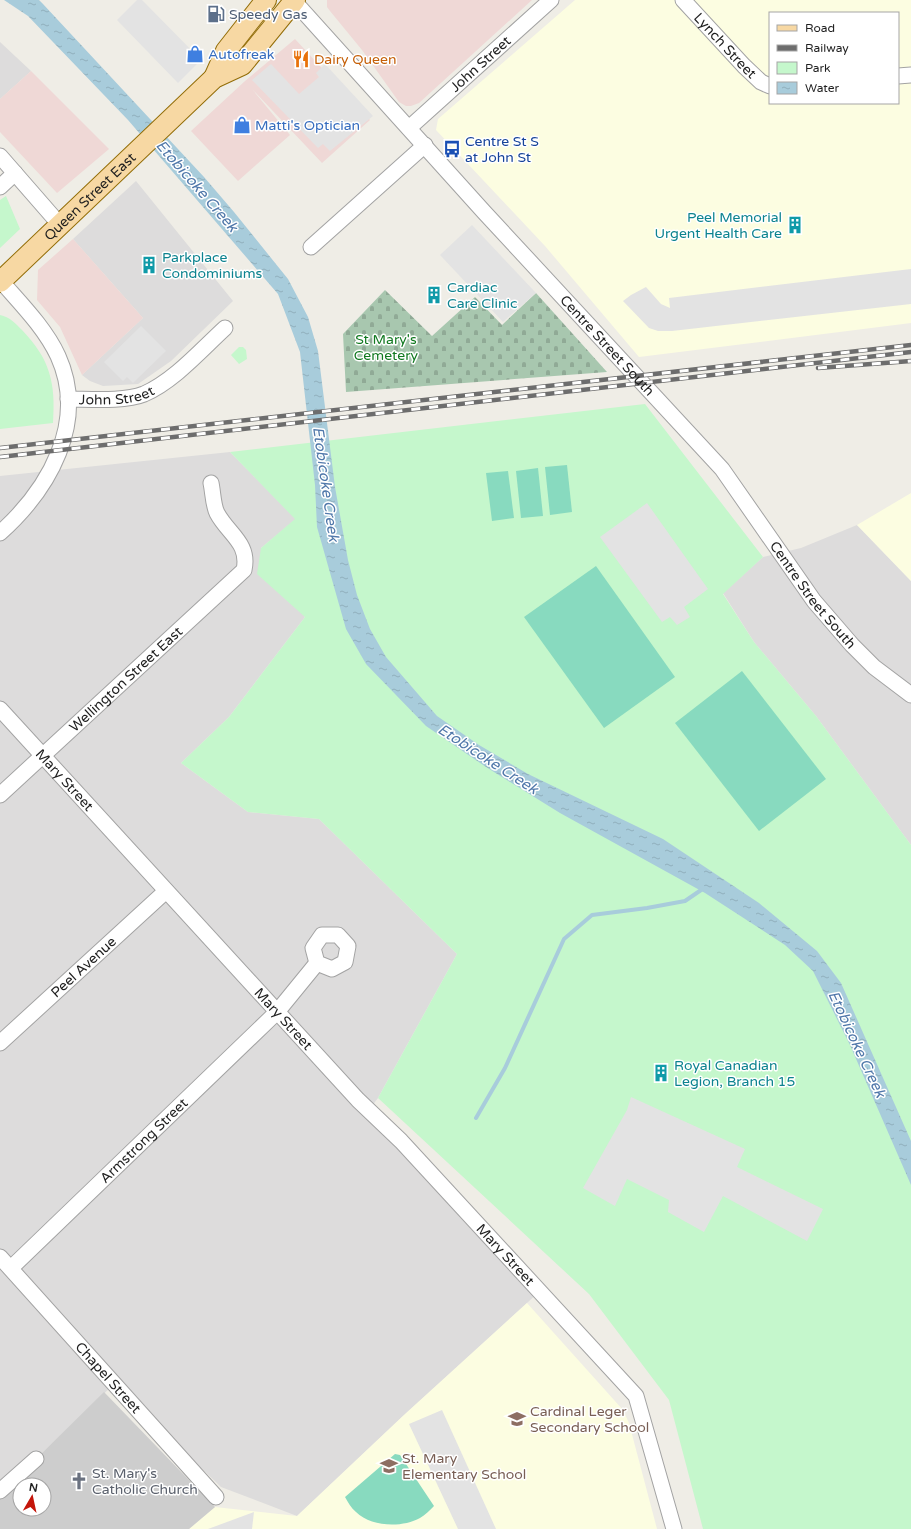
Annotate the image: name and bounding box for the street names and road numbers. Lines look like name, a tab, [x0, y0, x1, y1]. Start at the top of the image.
street label: Lynch Street	[690, 9, 761, 82]
street label: John Street	[446, 32, 515, 95]
street label: Queen Street East	[40, 148, 140, 244]
street label: Centre Street South	[557, 291, 658, 399]
street label: John Street	[79, 382, 158, 408]
street label: Centre Street South	[766, 538, 860, 652]
street label: Wellington Street East	[66, 622, 186, 735]
street label: Mary Street	[32, 745, 98, 815]
street label: Peel Avenue	[47, 933, 120, 1001]
street label: Mary Street	[251, 984, 317, 1054]
street label: Armstrong Street	[96, 1094, 192, 1187]
street label: Mary Street	[473, 1220, 539, 1289]
street label: Chapel Street	[72, 1338, 145, 1417]

